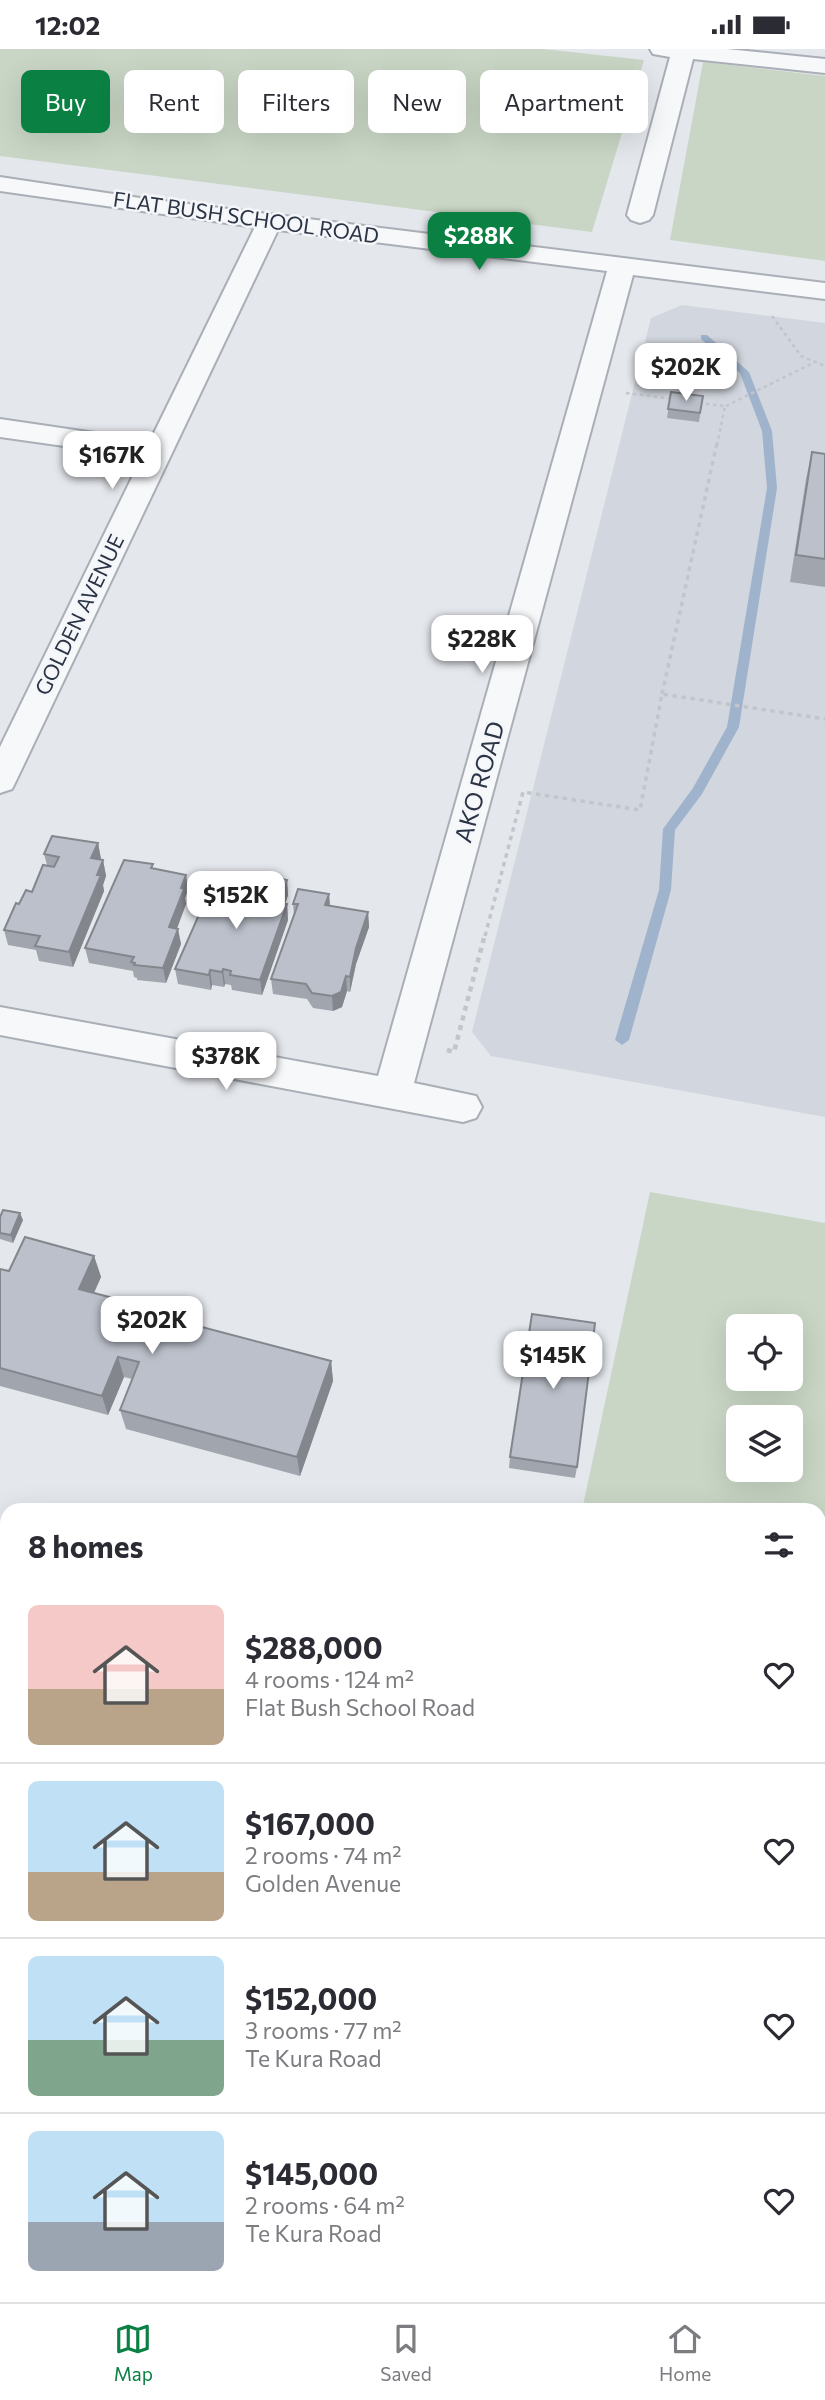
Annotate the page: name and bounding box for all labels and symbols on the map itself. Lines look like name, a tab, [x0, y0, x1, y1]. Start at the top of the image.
street label: FLAT BUSH SCHOOL ROAD	[112, 185, 381, 248]
pin: $288K	[430, 213, 528, 272]
pin: $202K	[637, 343, 735, 403]
pin: $167K	[63, 431, 161, 491]
street label: GOLDEN AVENUE	[29, 530, 128, 699]
pin: $228K	[433, 615, 531, 675]
street label: AKO ROAD	[447, 718, 510, 846]
pin: $152K	[187, 871, 285, 931]
pin: $378K	[177, 1033, 275, 1092]
pin: $202K	[103, 1297, 201, 1356]
pin: $145K	[504, 1331, 602, 1391]

